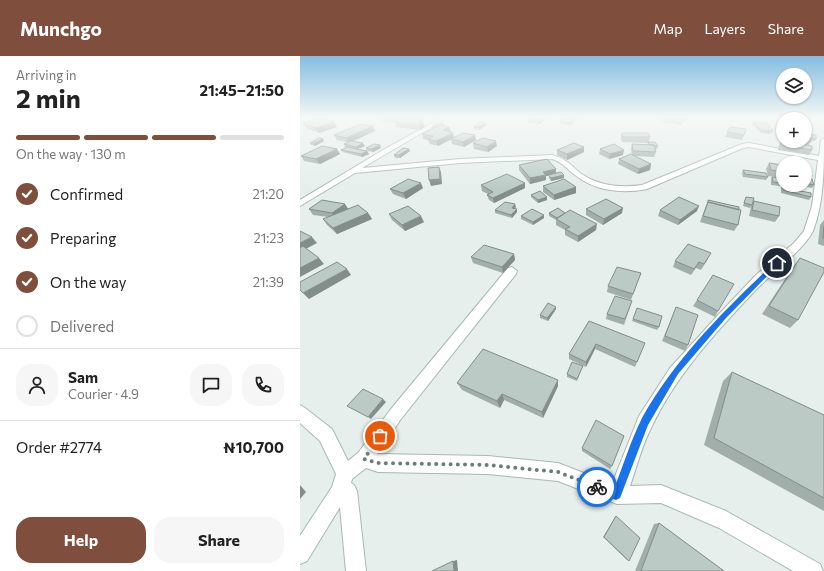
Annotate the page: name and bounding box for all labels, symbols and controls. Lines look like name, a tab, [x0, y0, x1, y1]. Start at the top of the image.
text: Munchgo	[20, 17, 102, 40]
text: Map	[654, 20, 682, 37]
text: Layers	[704, 20, 746, 37]
text: Share	[768, 20, 804, 37]
text: Arriving in	[16, 67, 76, 83]
map controls	[776, 68, 812, 192]
button: layers	[776, 68, 812, 104]
text: 21:45–21:50	[200, 81, 284, 99]
text: 2 min	[16, 82, 81, 113]
button: +	[776, 112, 812, 148]
text: On the way · 130 m	[16, 146, 126, 162]
button: −	[776, 156, 812, 192]
icon: check	[16, 183, 38, 205]
text: Confirmed	[50, 185, 123, 203]
text: 21:20	[253, 186, 284, 202]
icon: check	[16, 227, 38, 249]
text: Preparing	[50, 229, 116, 247]
text: 21:23	[254, 230, 284, 246]
pin	[760, 246, 794, 280]
icon: home	[766, 252, 788, 274]
icon: check	[16, 271, 38, 293]
text: On the way	[50, 273, 127, 291]
text: 21:39	[253, 274, 284, 290]
text: Delivered	[50, 317, 114, 335]
button: person	[16, 364, 58, 406]
button: chat	[190, 364, 232, 406]
button: phone	[242, 364, 284, 406]
text: Sam	[68, 368, 98, 386]
text: Courier · 4.9	[68, 386, 139, 402]
pin	[363, 419, 397, 453]
icon: bag	[369, 425, 391, 447]
text: Order #2774	[16, 438, 102, 456]
text: ₦10,700	[223, 438, 284, 456]
courier	[577, 467, 617, 507]
icon: bike	[586, 476, 608, 498]
button: Help	[16, 517, 146, 563]
button: Share	[154, 517, 284, 563]

